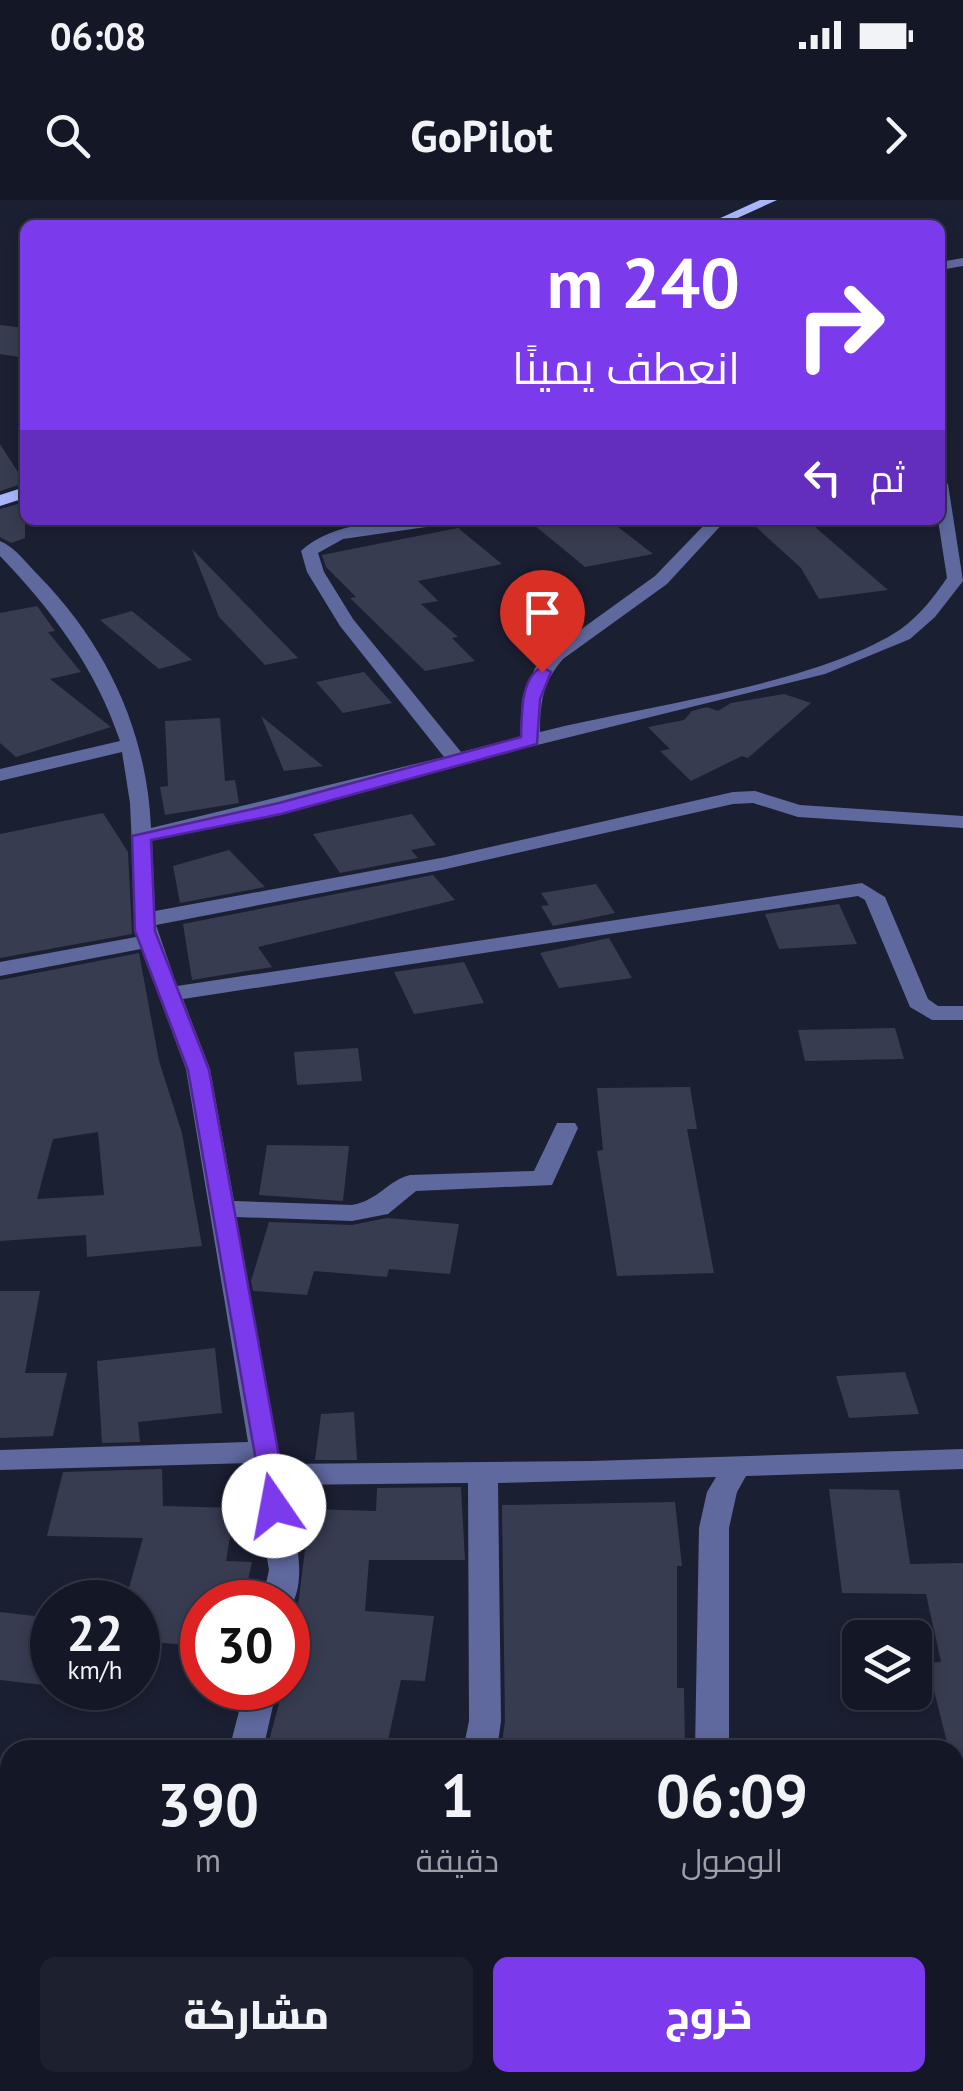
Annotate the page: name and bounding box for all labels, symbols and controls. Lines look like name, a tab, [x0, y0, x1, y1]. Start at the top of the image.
text: 06:08	[50, 11, 146, 60]
text: GoPilot	[410, 106, 553, 164]
icon: search	[40, 108, 95, 163]
icon: forward	[868, 108, 923, 163]
text: 240 m	[547, 237, 740, 327]
icon: right	[775, 260, 905, 390]
text: انعطف يمينًا	[512, 338, 740, 396]
icon: left	[795, 450, 850, 505]
text: ثم	[870, 453, 905, 502]
pin	[500, 570, 585, 673]
icon: arrive	[515, 585, 570, 640]
position arrow	[222, 1454, 326, 1558]
speed limit sign: 30	[180, 1580, 310, 1710]
text: 22	[67, 1600, 123, 1665]
map controls	[842, 1620, 932, 1710]
button: layers	[842, 1620, 932, 1710]
text: km/h	[68, 1654, 122, 1686]
text: 1	[440, 1756, 474, 1834]
text: 06:09	[656, 1756, 808, 1834]
text: 390	[157, 1765, 259, 1843]
text: m	[195, 1839, 221, 1881]
text: دقيقة	[416, 1839, 499, 1881]
text: الوصول	[681, 1839, 783, 1881]
button: مشاركة	[40, 1957, 473, 2072]
button: خروج	[493, 1957, 925, 2072]

